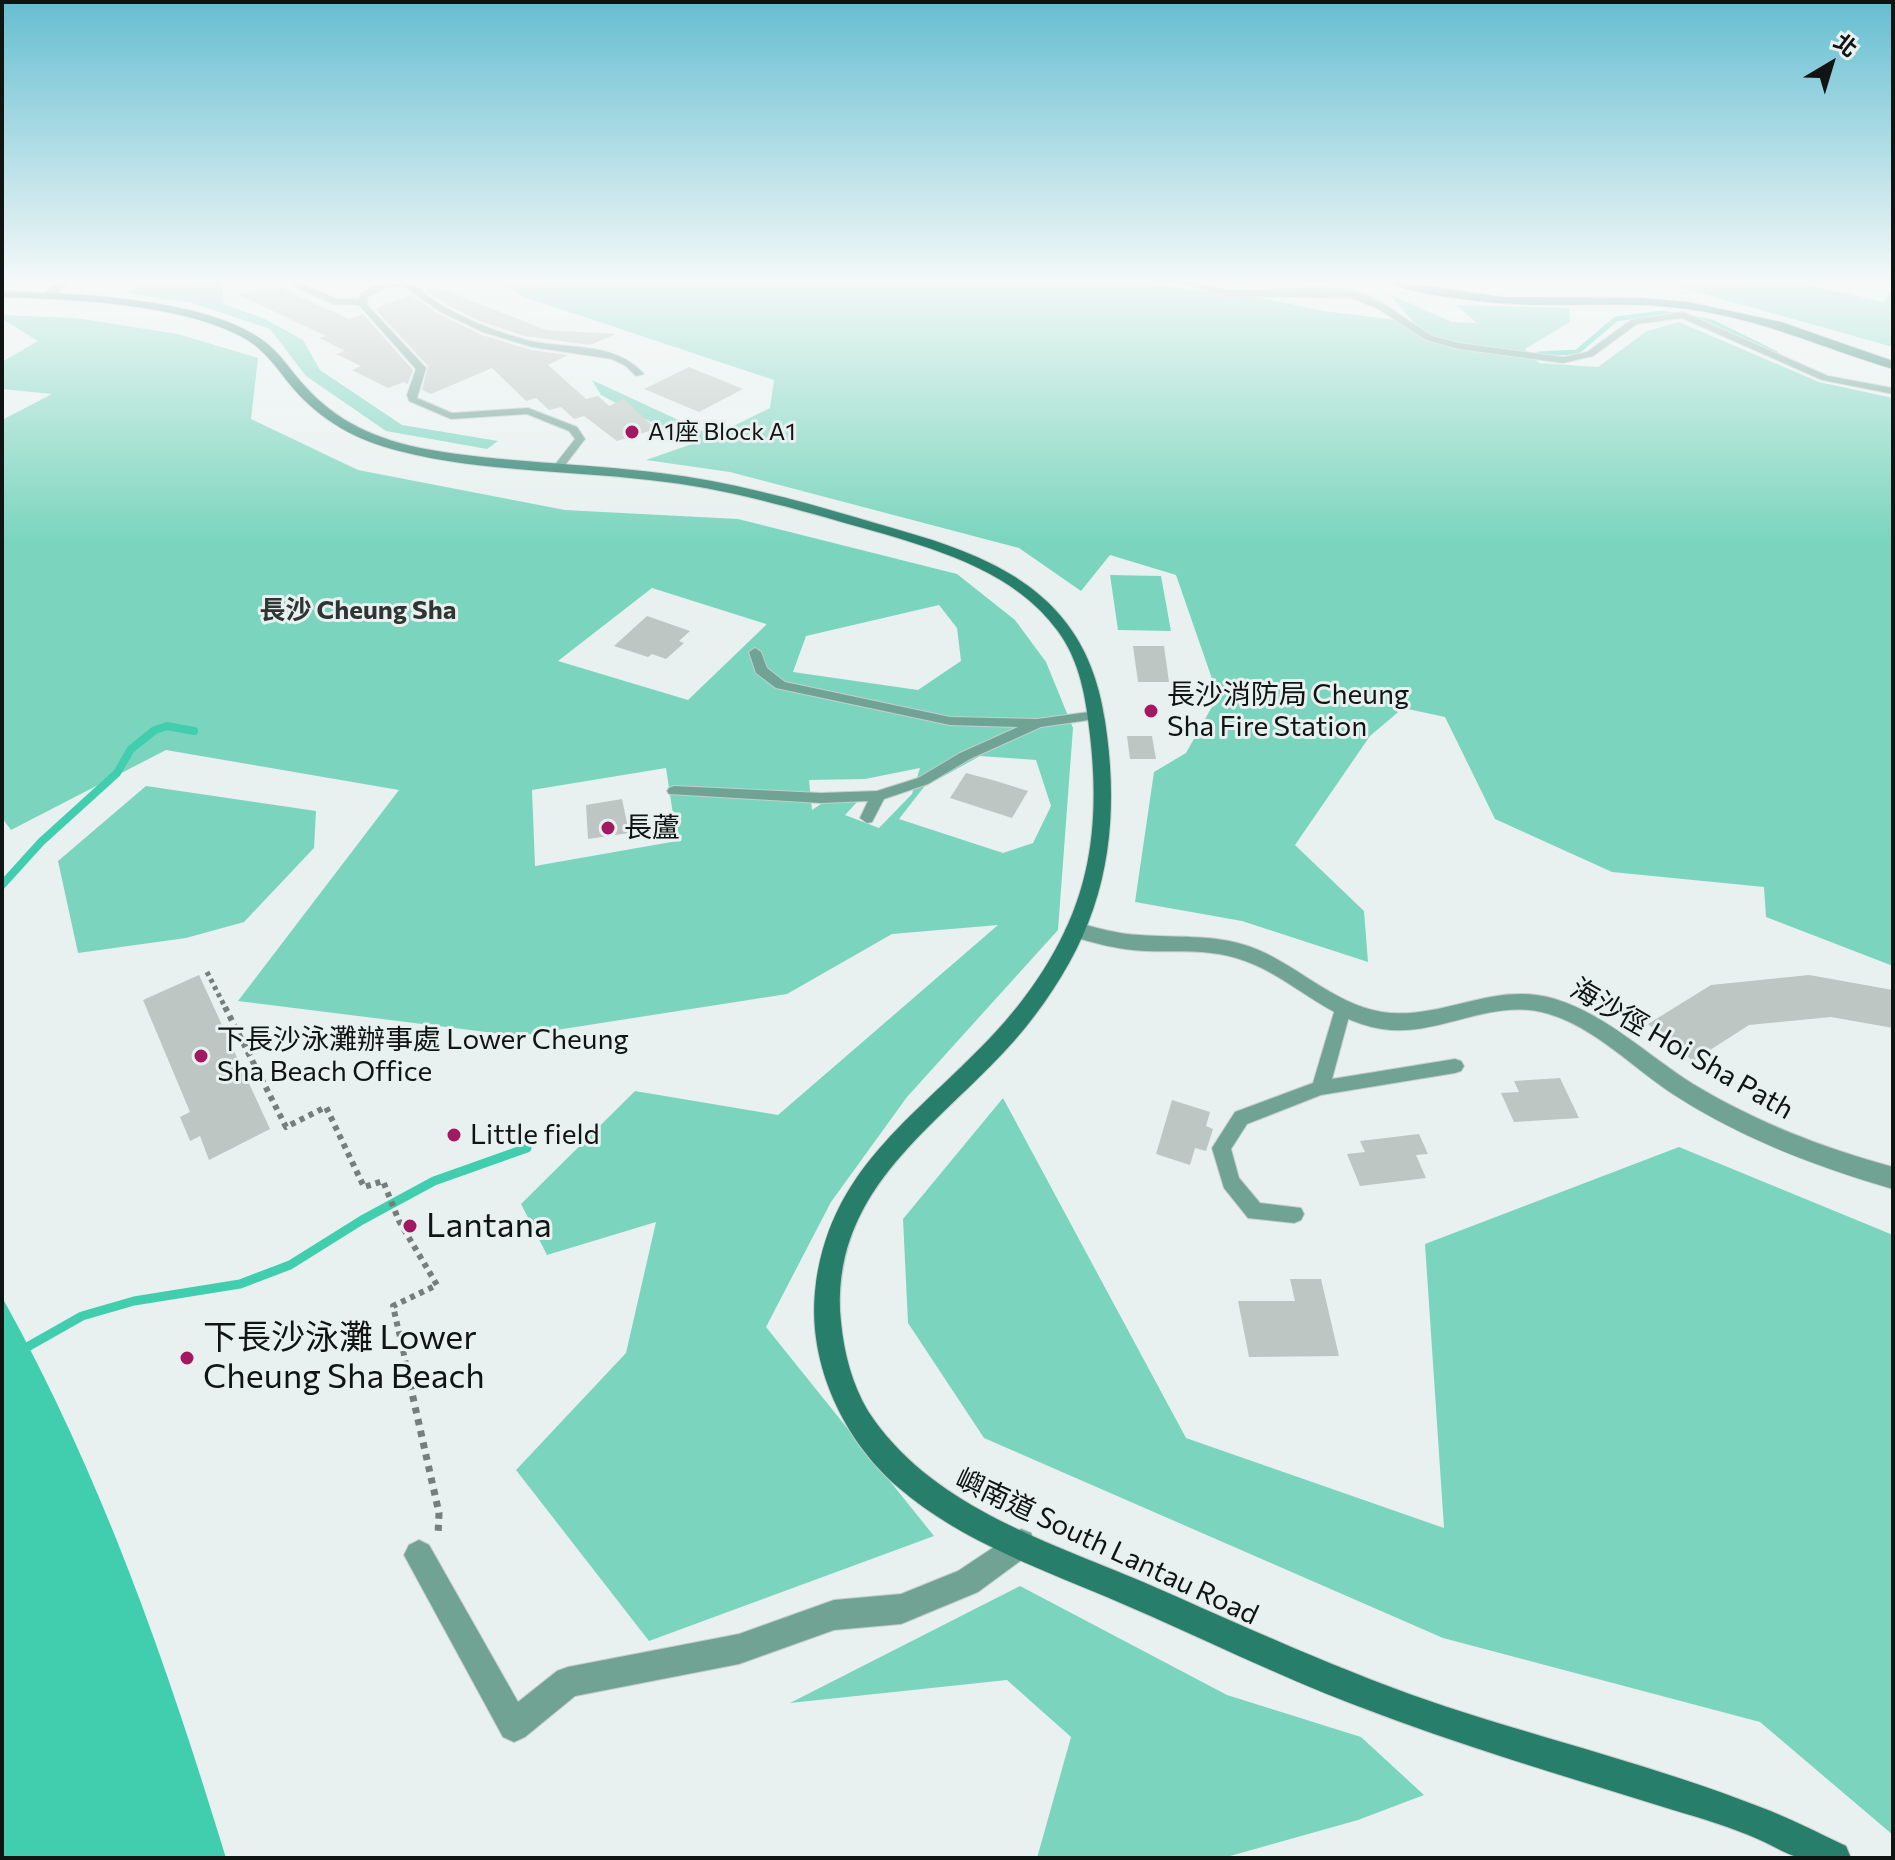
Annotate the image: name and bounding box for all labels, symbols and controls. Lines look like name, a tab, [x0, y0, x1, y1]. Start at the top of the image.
north arrow	[1791, 24, 1871, 104]
text: 北	[1829, 27, 1863, 62]
place label: A1座 Block A1	[648, 418, 796, 446]
marker: A1座 Block A1	[623, 423, 641, 441]
district label: 長沙 Cheung Sha	[260, 594, 456, 626]
place label: 長沙消防局 Cheung Sha Fire Station	[1167, 678, 1409, 744]
marker: 長沙消防局 Cheung Sha Fire Station	[1142, 702, 1160, 720]
place label: 長蘆	[624, 811, 680, 845]
marker: 長蘆	[599, 819, 617, 837]
street label: 海沙徑 Hoi Sha Path	[1565, 971, 1799, 1127]
place label: 下長沙泳灘辦事處 Lower Cheung Sha Beach Office	[217, 1023, 629, 1089]
marker: 下長沙泳灘辦事處 Lower Cheung Sha Beach Office	[192, 1047, 210, 1065]
place label: Little field	[470, 1118, 600, 1152]
marker: Little field	[445, 1126, 463, 1144]
place label: Lantana	[426, 1206, 552, 1246]
marker: Lantana	[401, 1217, 419, 1235]
place label: 下長沙泳灘 Lower Cheung Sha Beach	[203, 1318, 485, 1398]
marker: 下長沙泳灘 Lower Cheung Sha Beach	[178, 1349, 196, 1367]
street label: 嶼南道 South Lantau Road	[950, 1462, 1264, 1632]

